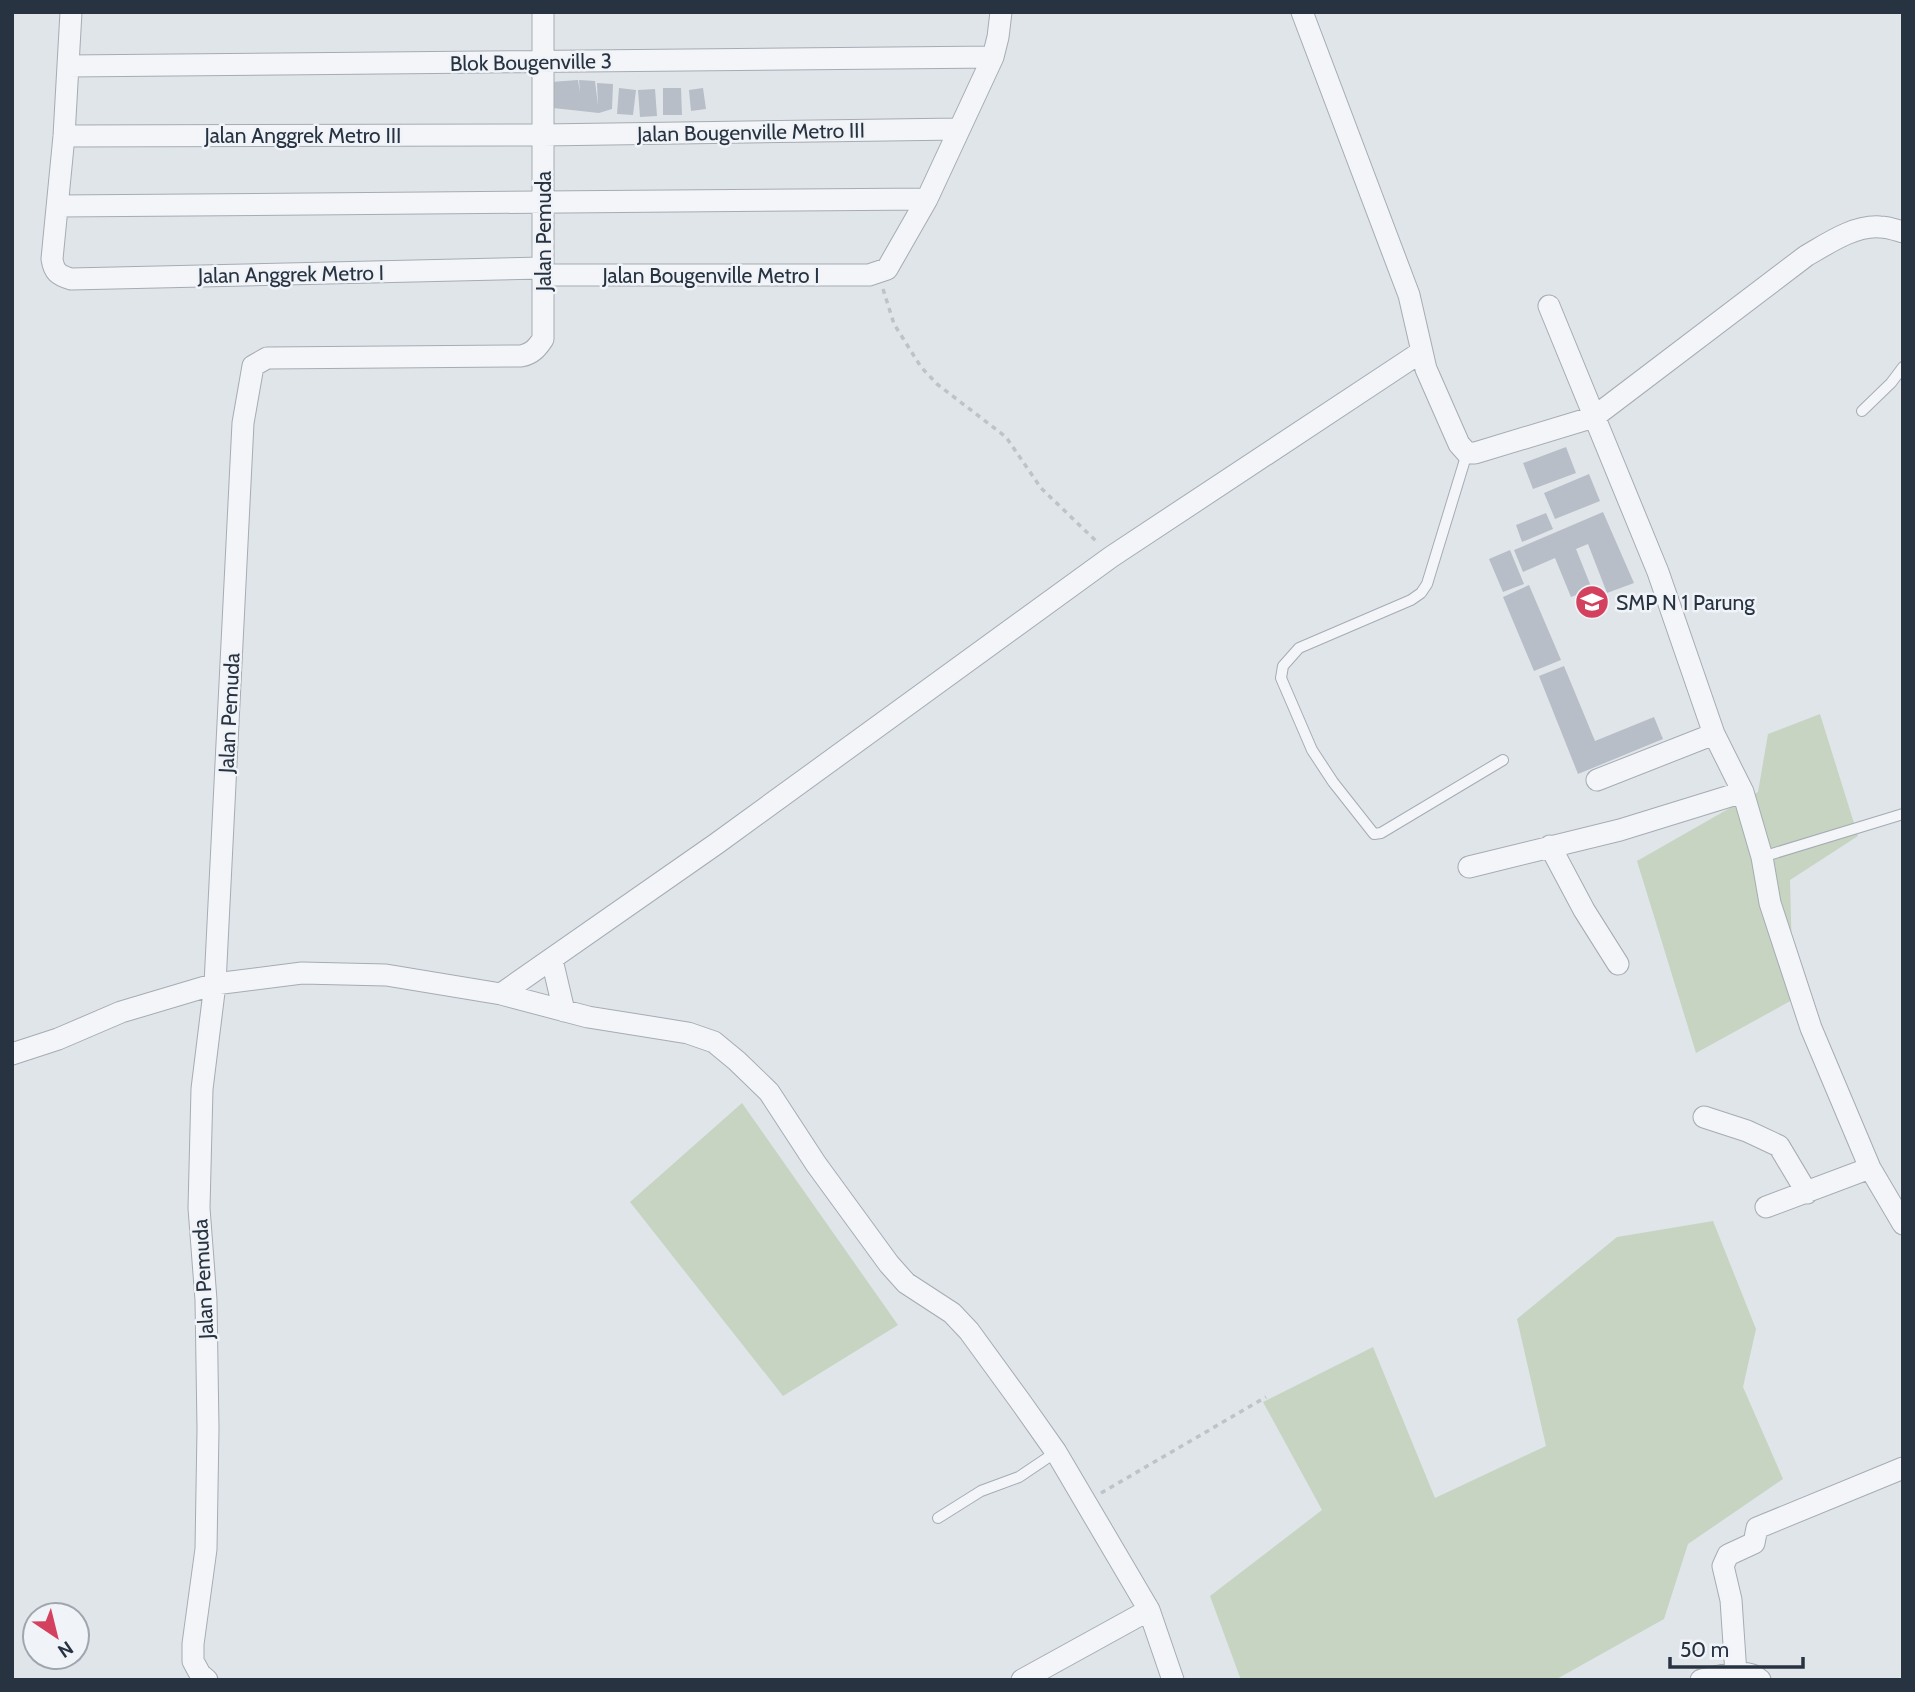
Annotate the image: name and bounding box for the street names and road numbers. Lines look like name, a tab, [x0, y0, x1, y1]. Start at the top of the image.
street label: Blok Bougenville 3	[450, 48, 612, 76]
street label: Jalan Bougenville Metro III	[636, 118, 865, 147]
street label: Jalan Anggrek Metro III	[204, 123, 401, 148]
street label: Jalan Pemuda	[531, 171, 556, 292]
street label: Jalan Anggrek Metro I	[197, 260, 384, 288]
street label: Jalan Bougenville Metro I	[601, 263, 820, 288]
street label: Jalan Pemuda	[213, 652, 245, 775]
street label: Jalan Pemuda	[187, 1218, 219, 1341]

